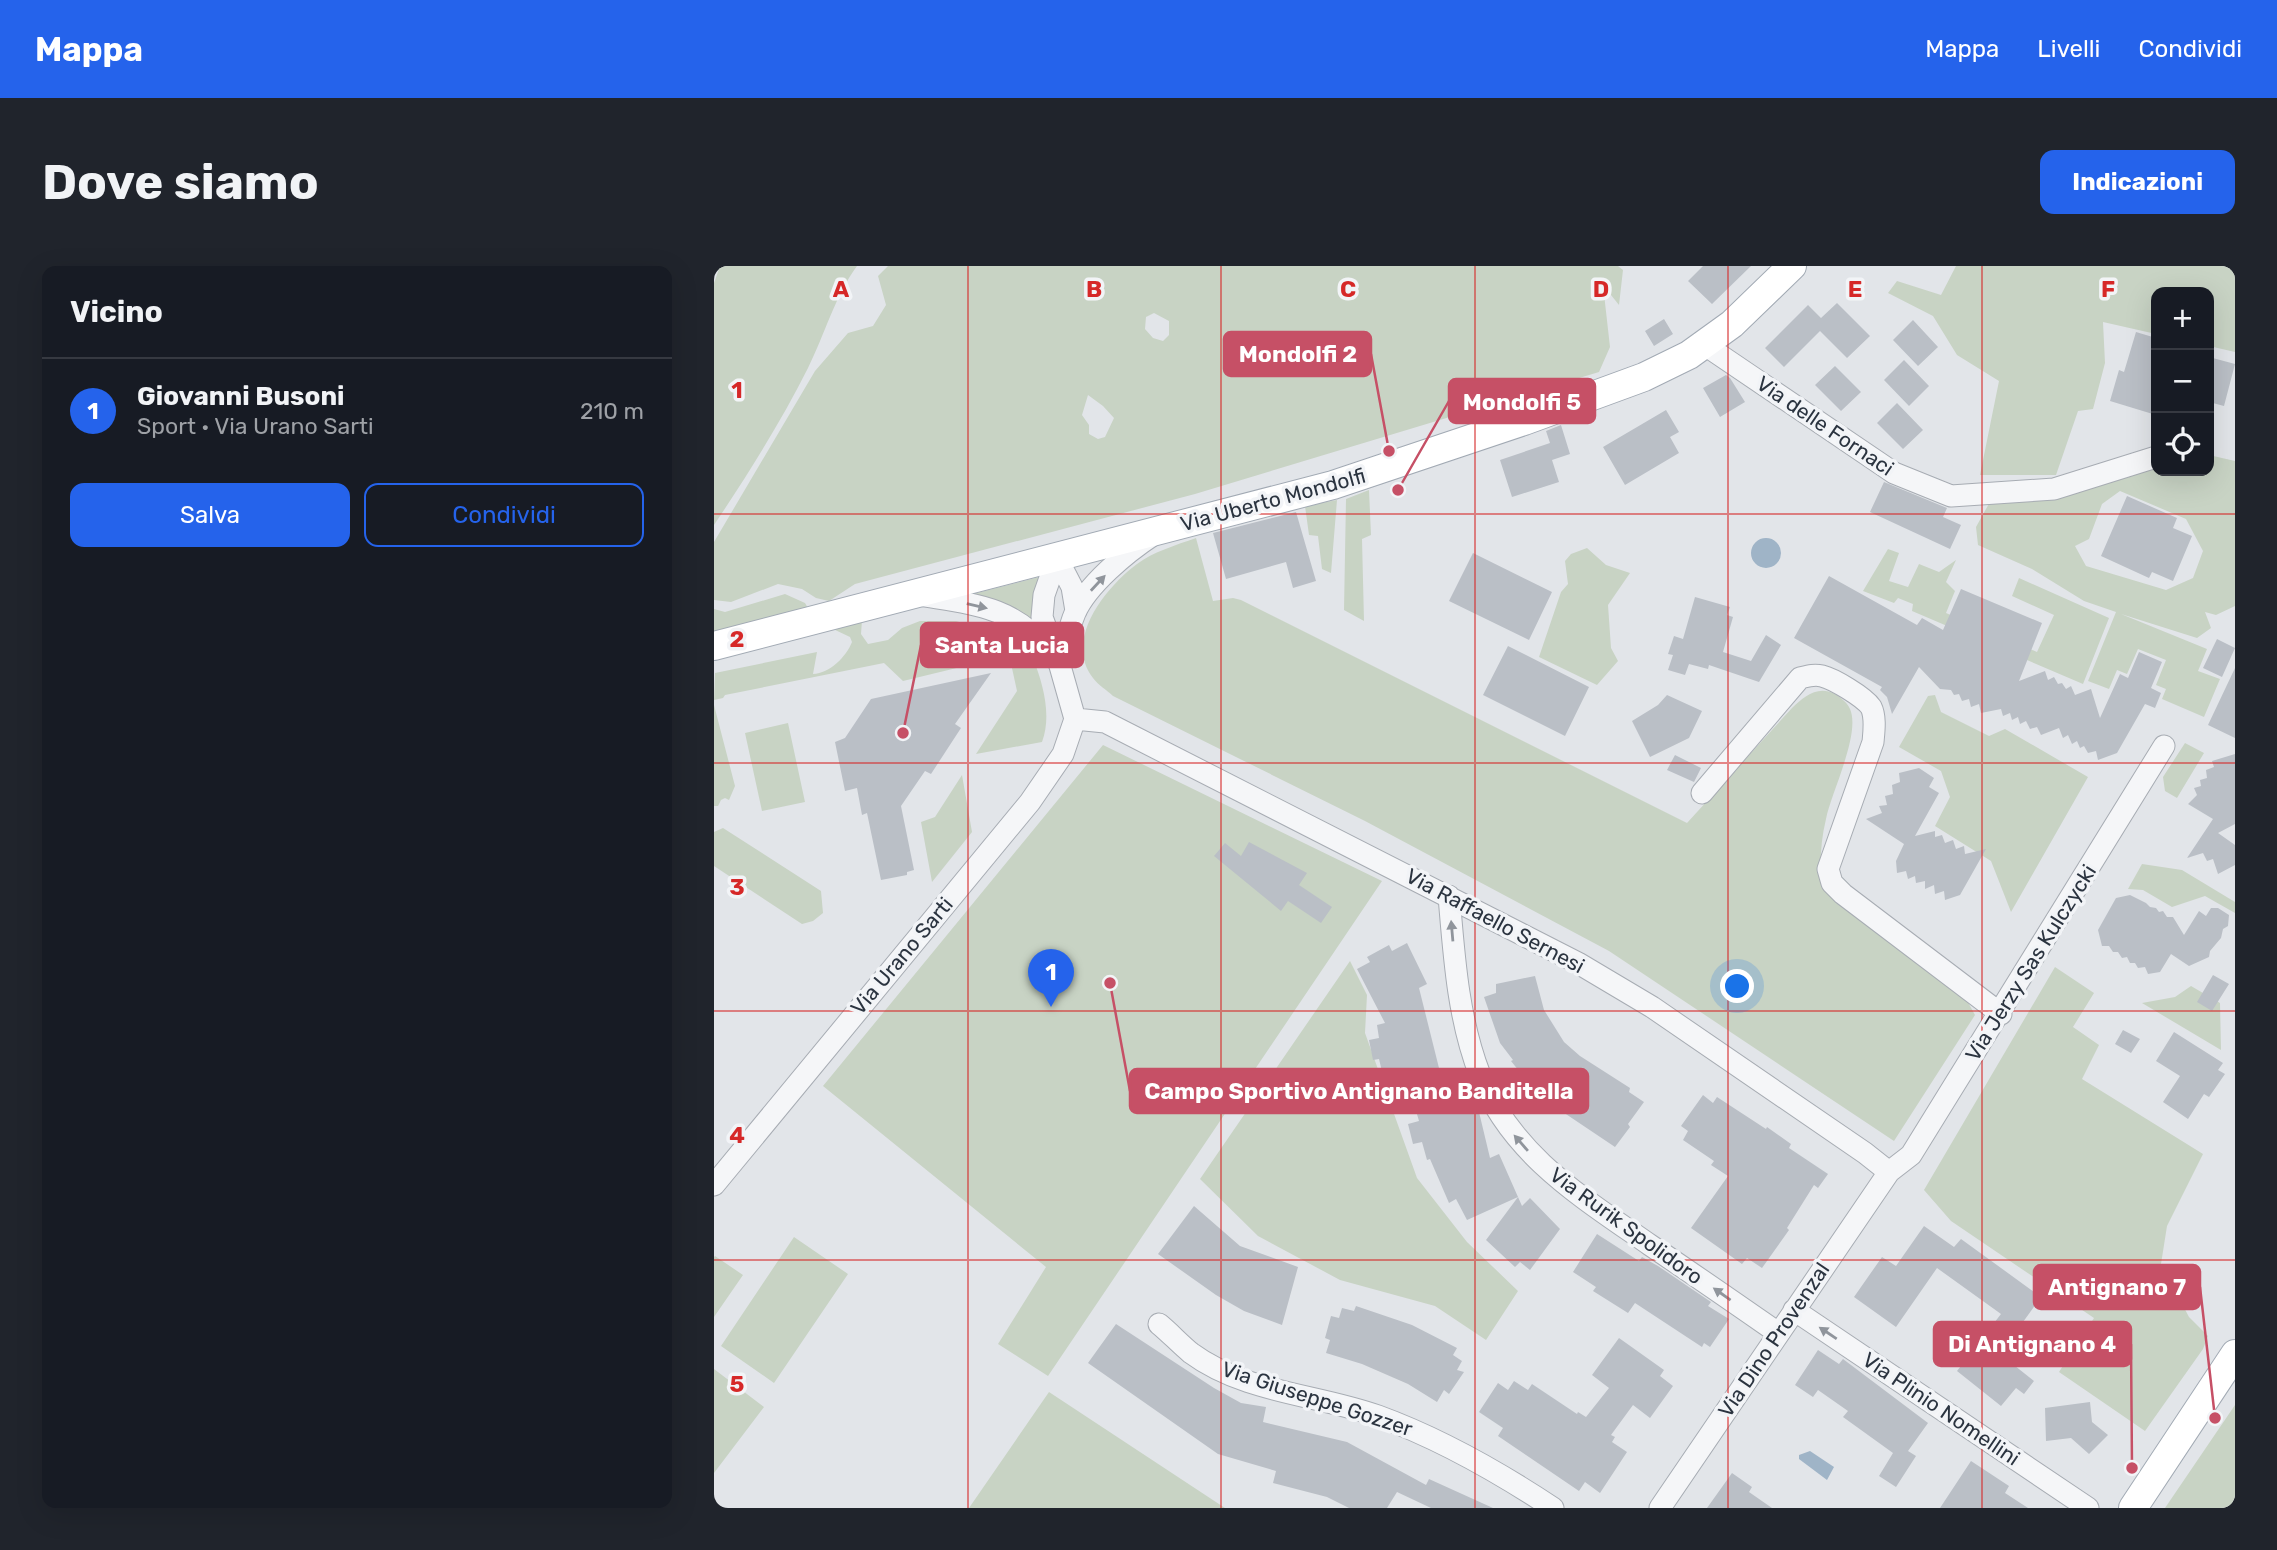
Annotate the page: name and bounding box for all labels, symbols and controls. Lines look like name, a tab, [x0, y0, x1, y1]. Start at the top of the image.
text: Mappa	[35, 30, 143, 69]
text: Mappa	[1925, 35, 1999, 63]
text: Livelli	[2037, 35, 2100, 63]
text: Condividi	[2138, 35, 2242, 63]
button: Indicazioni	[2040, 150, 2235, 214]
text: Dove siamo	[42, 153, 319, 211]
text: A	[833, 275, 850, 303]
text: B	[1086, 275, 1102, 303]
text: C	[1340, 275, 1356, 303]
text: D	[1593, 275, 1609, 303]
text: E	[1848, 275, 1862, 303]
text: F	[2101, 275, 2115, 303]
map controls	[2151, 287, 2214, 476]
button: +	[2151, 287, 2214, 350]
text: Vicino	[70, 294, 163, 330]
callout: Mondolfi 2	[1224, 332, 1371, 376]
text: Mondolfi 2	[1239, 340, 1357, 368]
button: −	[2151, 350, 2214, 413]
street label: Via delle Fornaci	[1752, 371, 1899, 481]
text: 1	[731, 376, 743, 404]
callout: Mondolfi 5	[1449, 379, 1595, 423]
text: Giovanni Busoni	[137, 381, 345, 412]
text: Mondolfi 5	[1463, 388, 1581, 416]
text: 1	[87, 397, 99, 425]
text: 210 m	[580, 397, 644, 425]
text: Sport · Via Urano Sarti	[137, 412, 374, 440]
button: locate	[2151, 413, 2214, 476]
street label: Via Uberto Mondolfi	[1178, 463, 1368, 536]
button: Salva	[70, 483, 350, 547]
button: Condividi	[364, 483, 644, 547]
one-way arrow	[1089, 575, 1105, 592]
one-way arrow	[966, 601, 988, 612]
callout: Santa Lucia	[921, 623, 1083, 667]
text: 2	[730, 625, 744, 653]
text: Santa Lucia	[935, 631, 1069, 659]
street label: Via Jerzy Sas Kulczycki	[1960, 860, 2101, 1066]
street label: Via Raffaello Sernesi	[1402, 863, 1589, 978]
text: 3	[729, 873, 745, 901]
street label: Via Urano Sarti	[845, 892, 958, 1019]
one-way arrow	[1446, 919, 1457, 941]
pin: 1	[1028, 949, 1074, 1007]
your location	[1720, 969, 1754, 1003]
callout: Campo Sportivo Antignano Banditella	[1130, 1069, 1588, 1113]
text: Campo Sportivo Antignano Banditella	[1144, 1077, 1574, 1105]
text: 4	[729, 1121, 745, 1149]
one-way arrow	[1513, 1135, 1528, 1153]
street label: Via Rurik Spolidoro	[1545, 1162, 1708, 1289]
street label: Via Dino Provenzal	[1713, 1258, 1835, 1422]
callout: Antignano 7	[2034, 1265, 2200, 1309]
text: Antignano 7	[2048, 1273, 2186, 1301]
one-way arrow	[1713, 1287, 1731, 1301]
callout: Di Antignano 4	[1934, 1322, 2131, 1366]
one-way arrow	[1818, 1327, 1838, 1340]
text: Di Antignano 4	[1948, 1330, 2116, 1358]
street label: Via Plinio Nomellini	[1858, 1347, 2025, 1470]
street label: Via Giuseppe Gozzer	[1219, 1356, 1416, 1441]
text: 5	[730, 1370, 745, 1398]

